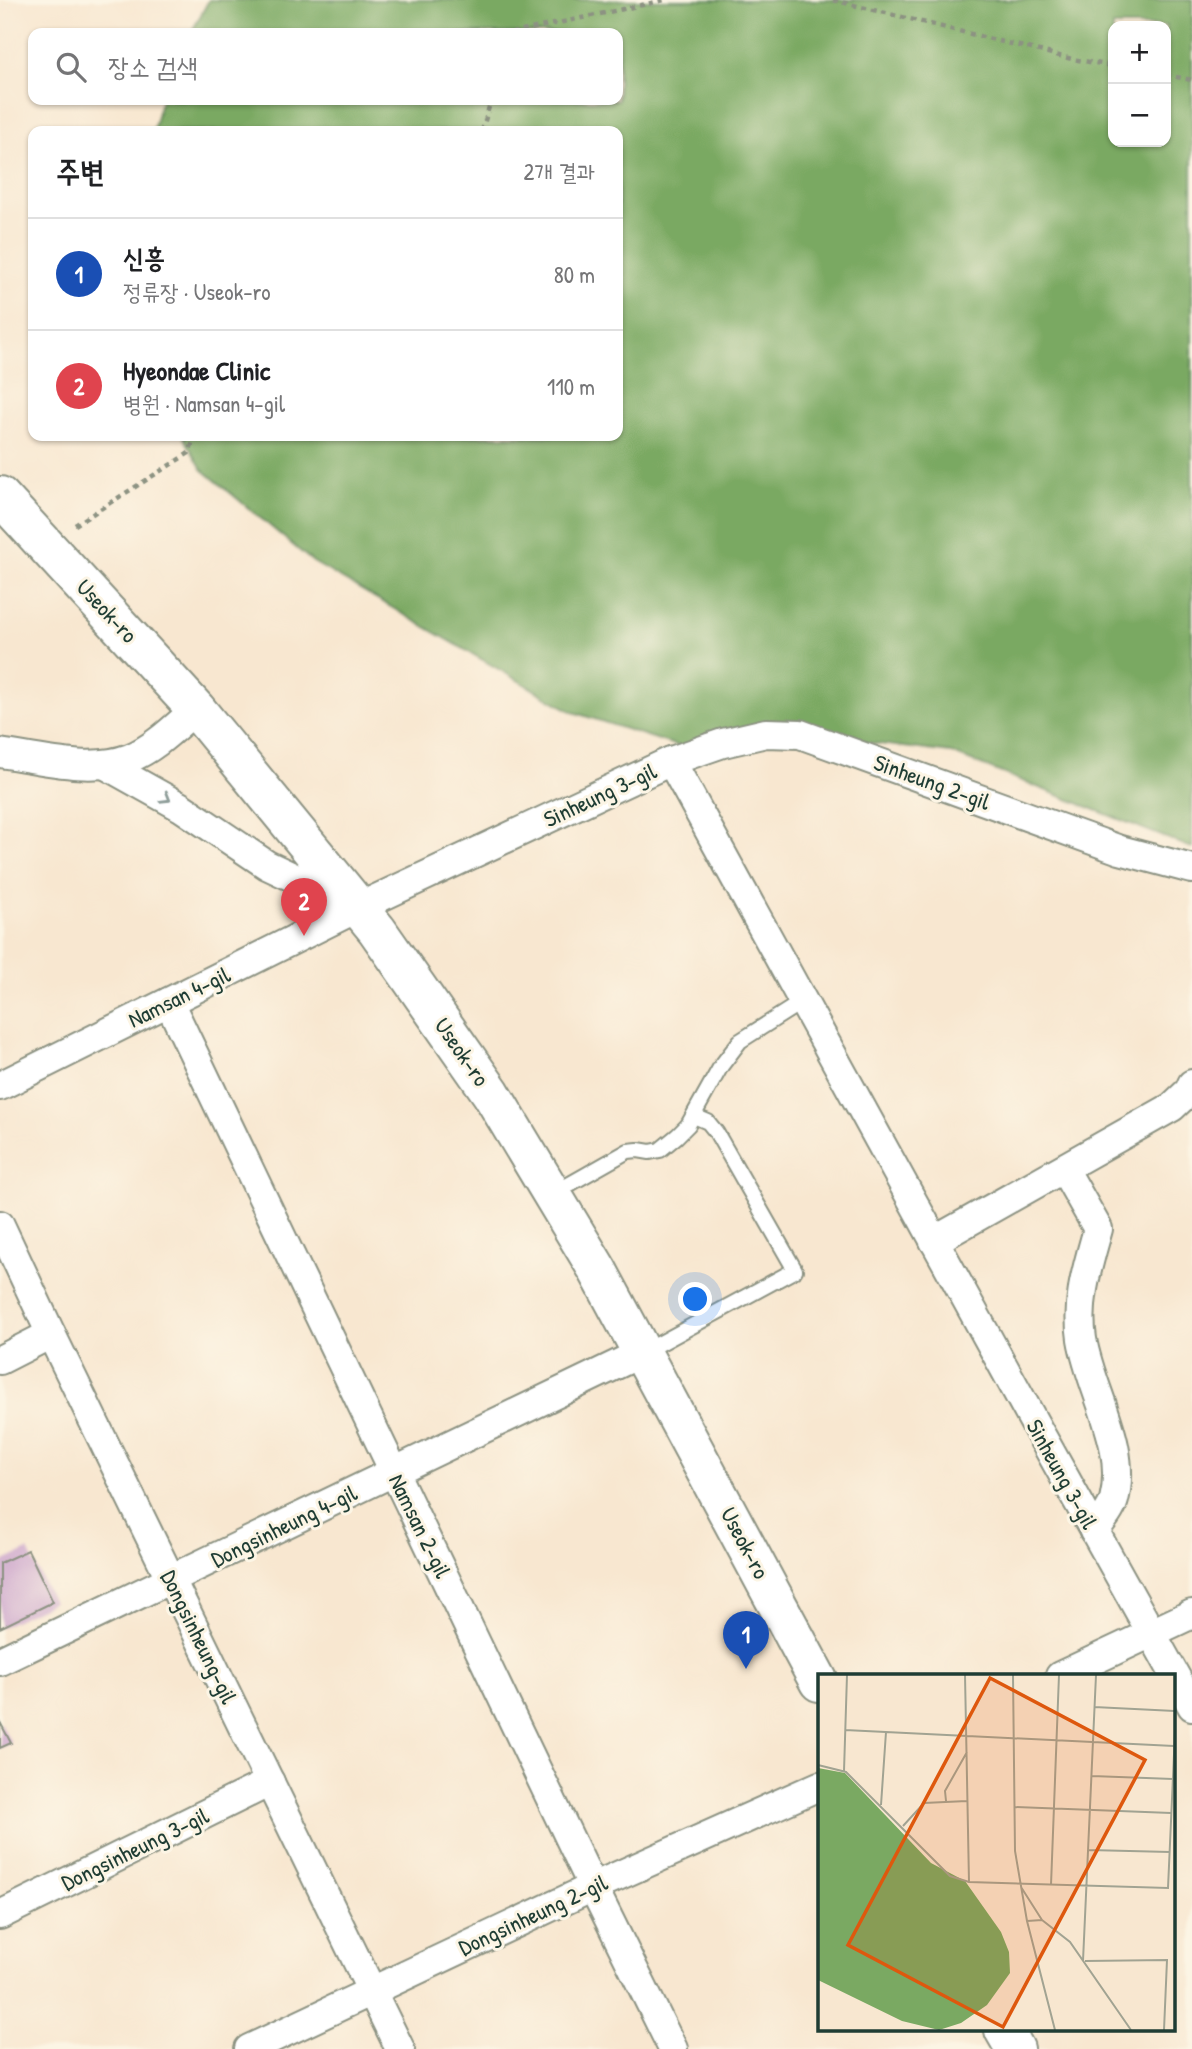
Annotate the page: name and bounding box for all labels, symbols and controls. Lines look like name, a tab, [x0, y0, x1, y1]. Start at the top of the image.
map controls	[1108, 21, 1171, 147]
button: +	[1108, 21, 1171, 84]
search box	[28, 28, 623, 105]
icon: search	[52, 48, 90, 86]
text: 장소 검색	[108, 49, 198, 84]
button: −	[1108, 84, 1171, 147]
text: 주변	[56, 151, 104, 191]
text: 2개 결과	[523, 156, 595, 187]
text: 신흥	[123, 240, 165, 275]
text: 1	[75, 259, 83, 290]
text: 80 m	[554, 259, 595, 290]
text: 정류장 · Useok-ro	[123, 276, 271, 307]
text: Hyeondae Clinic	[123, 353, 270, 388]
text: 2	[74, 371, 84, 402]
text: 110 m	[547, 371, 595, 402]
text: 병원 · Namsan 4-gil	[123, 388, 285, 419]
street label: Useok-ro	[70, 572, 145, 649]
street label: Sinheung 2-gil	[870, 746, 995, 817]
street label: Sinheung 3-gil	[538, 755, 662, 834]
one-way arrow	[158, 789, 171, 802]
pin: 2	[281, 878, 327, 936]
street label: Namsan 4-gil	[123, 958, 236, 1035]
street label: Useok-ro	[428, 1011, 497, 1092]
your location	[678, 1282, 712, 1316]
street label: Sinheung 3-gil	[1020, 1413, 1106, 1535]
street label: Namsan 2-gil	[382, 1469, 459, 1584]
street label: Dongsinheung 4-gil	[206, 1476, 363, 1574]
street label: Useok-ro	[714, 1502, 777, 1584]
street label: Dongsinheung-gil	[154, 1565, 245, 1709]
pin: 1	[723, 1611, 769, 1669]
inset map	[818, 1674, 1174, 2032]
street label: Dongsinheung 3-gil	[56, 1799, 214, 1898]
street label: Dongsinheung 2-gil	[453, 1866, 613, 1963]

